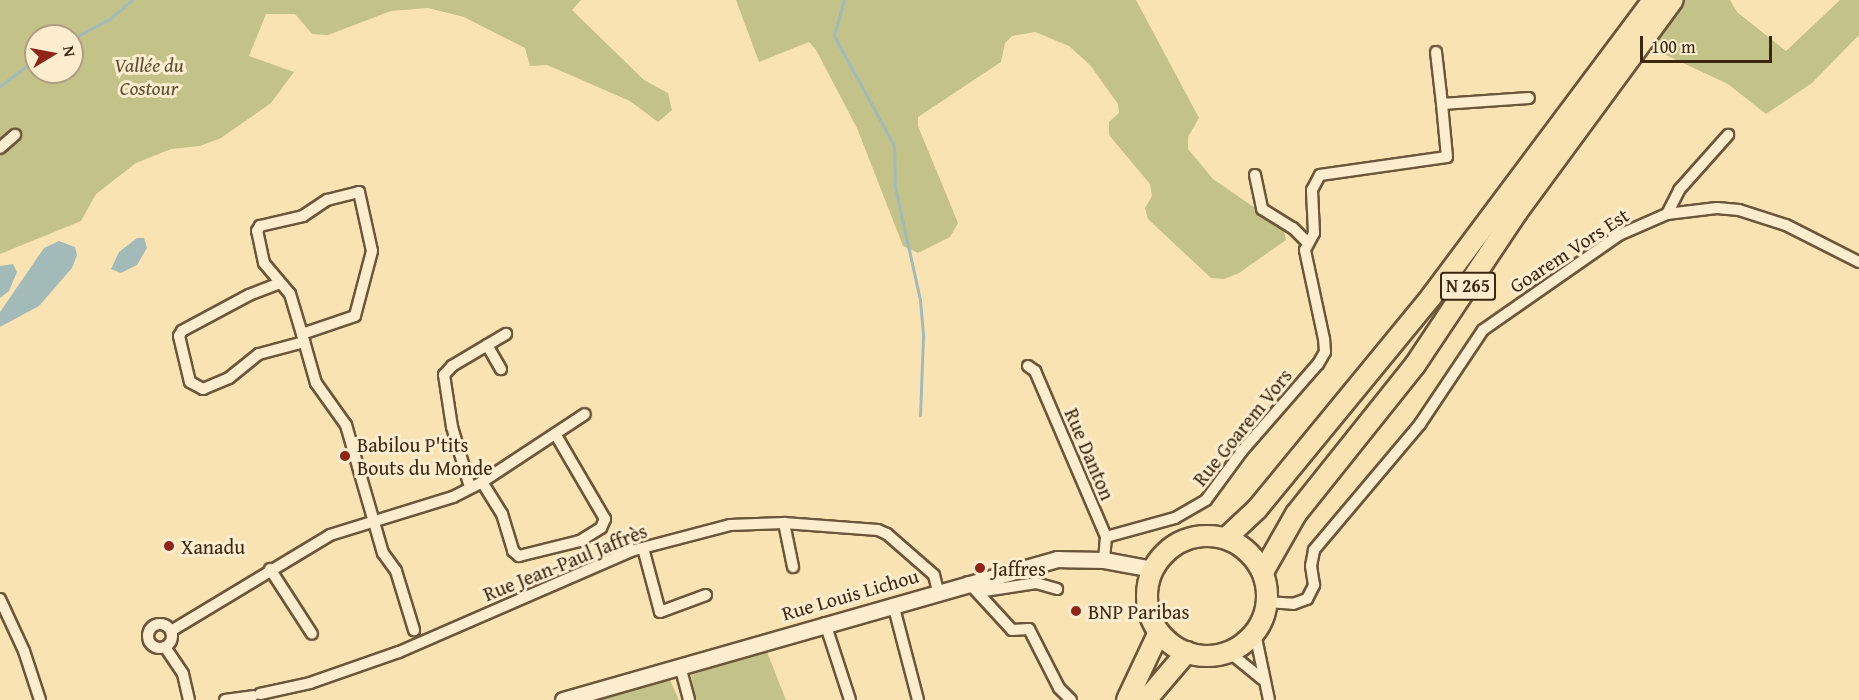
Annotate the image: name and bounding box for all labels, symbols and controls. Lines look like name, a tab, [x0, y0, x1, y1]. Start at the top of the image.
north arrow	[24, 24, 84, 84]
scale bar	[1643, 24, 1775, 62]
text: 100 m	[1651, 33, 1696, 60]
text: N	[57, 44, 83, 59]
park label: Vallée du Costour	[114, 53, 184, 100]
street label: Goarem Vors Est	[1505, 203, 1633, 297]
road number: N 265	[1440, 271, 1496, 301]
street label: Rue Goarem Vors	[1187, 364, 1297, 490]
street label: Rue Danton	[1060, 404, 1120, 504]
place label: Babilou P'tits Bouts du Monde	[357, 432, 493, 479]
marker: Babilou P'tits Bouts du Monde	[338, 449, 352, 463]
street label: Rue Jean-Paul Jaffrès	[480, 518, 650, 606]
place label: Xanadu	[181, 534, 245, 558]
marker: Xanadu	[162, 539, 176, 553]
place label: Jaffres	[992, 556, 1046, 580]
marker: Jaffres	[973, 561, 987, 575]
street label: Rue Louis Lichou	[779, 563, 921, 625]
place label: BNP Paribas	[1088, 599, 1189, 623]
marker: BNP Paribas	[1069, 604, 1083, 618]

